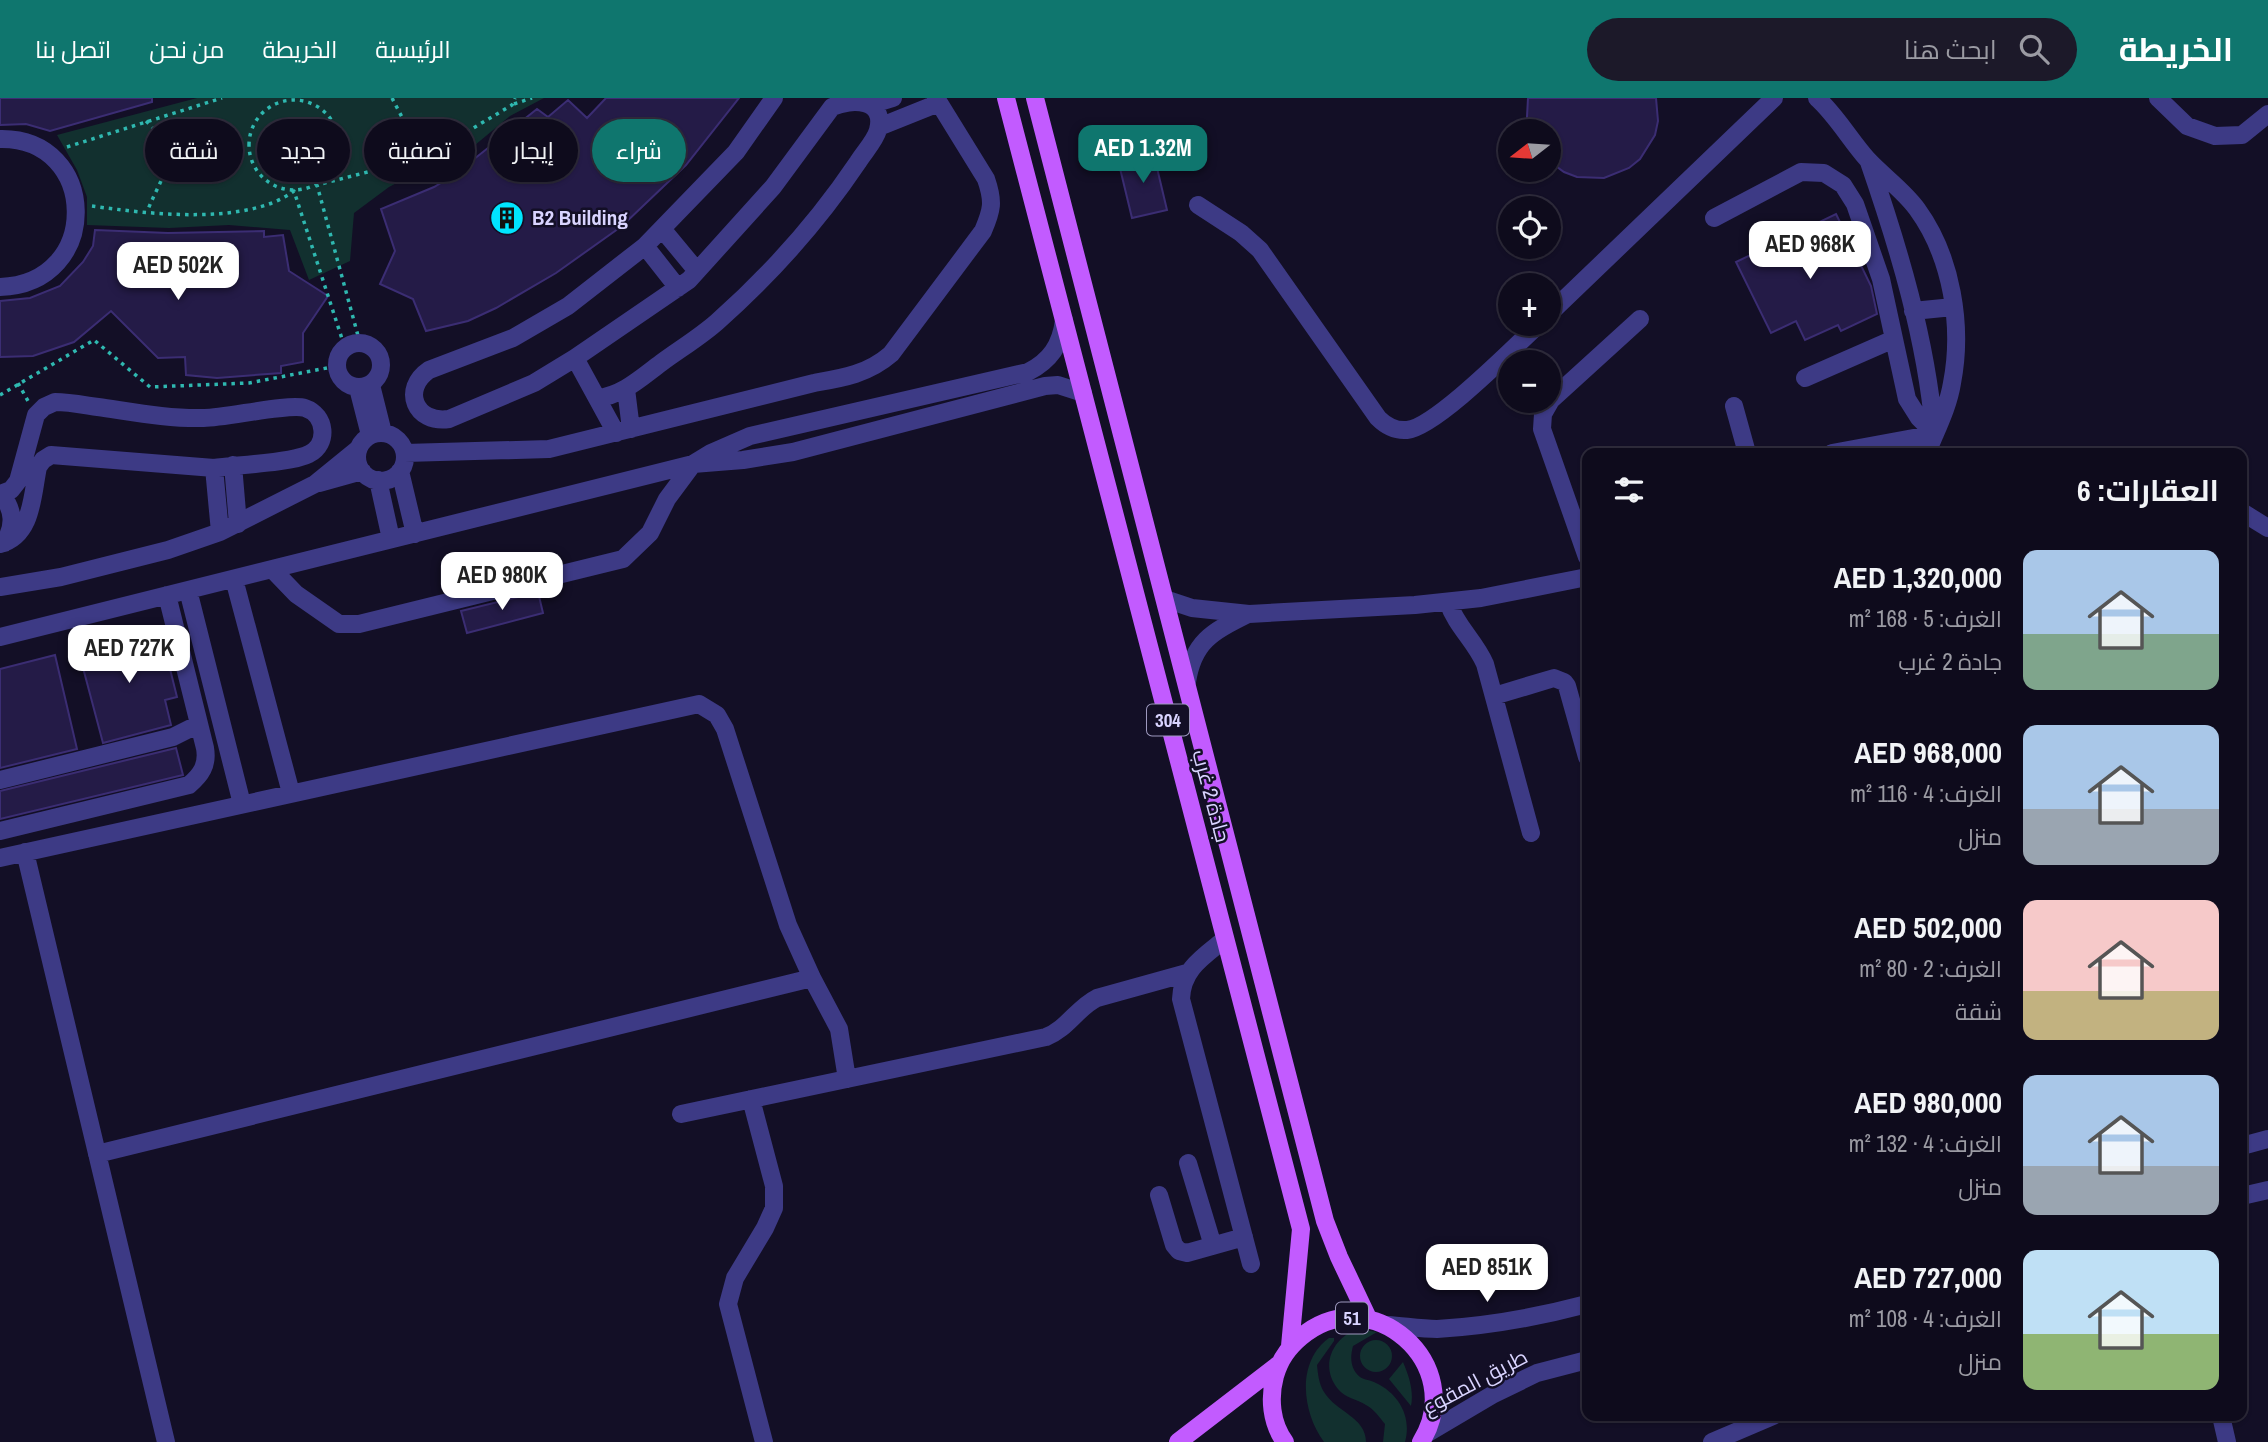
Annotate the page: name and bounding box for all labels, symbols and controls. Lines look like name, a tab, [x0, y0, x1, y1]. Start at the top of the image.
search box	[1587, 18, 2077, 81]
text: الخريطة	[2119, 27, 2233, 71]
icon: search	[2015, 30, 2053, 68]
text: ابحث هنا	[1904, 32, 1997, 67]
text: اتصل بنا	[35, 33, 111, 65]
text: من نحن	[149, 33, 224, 65]
text: الخريطة	[262, 33, 337, 65]
text: الرئيسية	[375, 33, 451, 65]
chip: شقة	[145, 119, 243, 182]
chip: جديد	[257, 119, 350, 182]
chip: تصفية	[364, 119, 475, 182]
chip: إيجار	[489, 119, 578, 182]
chip: شراء	[592, 119, 686, 182]
north arrow	[1498, 119, 1561, 182]
map controls	[1498, 119, 1561, 413]
pin: AED 1.32M	[1063, 126, 1223, 185]
text: AED 1.32M	[1094, 132, 1192, 163]
button: locate	[1498, 196, 1561, 259]
building icon: B2 Building	[488, 199, 526, 237]
place label: B2 Building	[532, 203, 628, 232]
pin: AED 968K	[1738, 222, 1882, 281]
text: AED 968K	[1765, 228, 1855, 259]
pin: AED 502K	[106, 242, 250, 302]
text: AED 502K	[133, 249, 223, 280]
button: +	[1498, 273, 1561, 336]
button: −	[1498, 350, 1561, 413]
text: العقارات: 6	[2077, 470, 2219, 510]
icon: filters	[1610, 471, 1648, 509]
pin: AED 980K	[430, 552, 574, 612]
text: AED 1,320,000	[1834, 557, 2002, 597]
text: AED 980K	[457, 559, 547, 590]
icon: home	[2079, 578, 2163, 662]
text: الغرف: 5 · 168 m²	[1849, 603, 2002, 634]
pin: AED 727K	[57, 626, 201, 685]
text: AED 727K	[84, 632, 174, 663]
text: جادة 2 غرب	[1898, 646, 2002, 677]
road number: 304	[1147, 705, 1189, 736]
text: AED 968,000	[1854, 732, 2002, 772]
street label: جادة 2 غرب	[1185, 746, 1238, 845]
icon: home	[2079, 753, 2163, 837]
text: الغرف: 4 · 116 m²	[1850, 778, 2002, 809]
text: منزل	[1958, 821, 2002, 852]
text: AED 502,000	[1854, 907, 2002, 947]
icon: home	[2079, 928, 2163, 1012]
text: الغرف: 2 · 80 m²	[1859, 953, 2002, 984]
text: شقة	[1955, 996, 2002, 1027]
text: AED 980,000	[1854, 1082, 2002, 1122]
icon: home	[2079, 1103, 2163, 1187]
text: الغرف: 4 · 132 m²	[1849, 1128, 2002, 1159]
text: منزل	[1958, 1171, 2002, 1202]
pin: AED 851K	[1415, 1244, 1559, 1304]
text: AED 851K	[1442, 1251, 1532, 1282]
text: AED 727,000	[1854, 1257, 2002, 1297]
icon: home	[2079, 1278, 2163, 1362]
road number: 51	[1336, 1302, 1368, 1334]
text: الغرف: 4 · 108 m²	[1849, 1303, 2002, 1334]
street label: طريق المقوع	[1417, 1342, 1533, 1421]
text: منزل	[1958, 1346, 2002, 1377]

